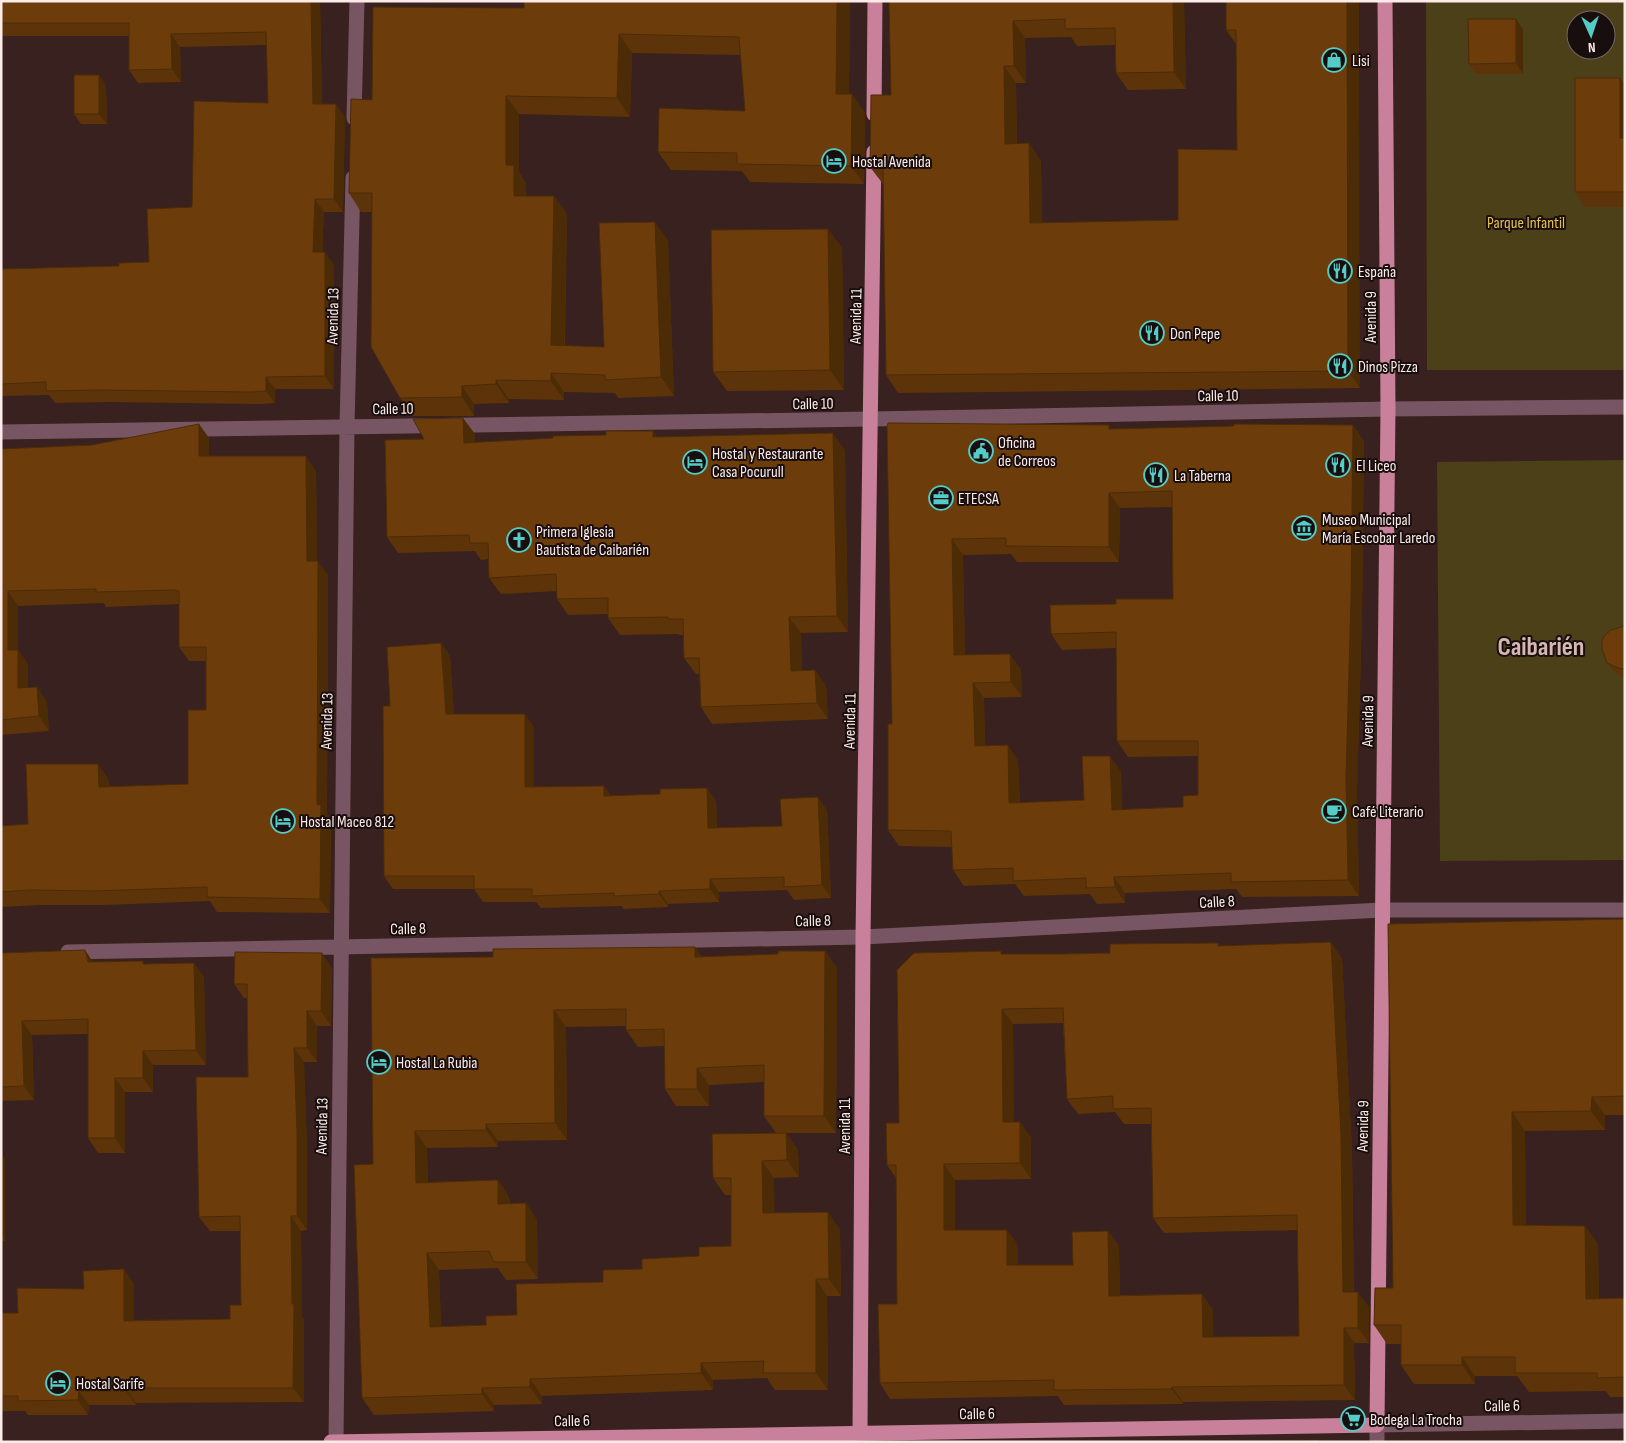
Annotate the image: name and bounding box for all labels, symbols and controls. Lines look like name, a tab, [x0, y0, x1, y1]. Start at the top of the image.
north arrow	[1566, 10, 1616, 60]
text: N	[1587, 39, 1596, 56]
shop icon: Lisi	[1321, 47, 1347, 73]
place label: Lisi	[1352, 52, 1370, 71]
hotel icon: Hostal Avenida	[821, 148, 847, 174]
place label: Hostal Avenida	[852, 153, 931, 172]
park label: Parque Infantil	[1487, 214, 1565, 233]
restaurant icon: España	[1327, 258, 1353, 284]
place label: España	[1358, 263, 1396, 282]
street label: Avenida 13	[323, 288, 343, 346]
street label: Avenida 11	[846, 288, 866, 345]
street label: Avenida 9	[1362, 291, 1381, 344]
restaurant icon: Don Pepe	[1139, 320, 1165, 346]
place label: Don Pepe	[1170, 325, 1220, 344]
restaurant icon: Dinos Pizza	[1327, 353, 1353, 379]
place label: Dinos Pizza	[1358, 358, 1418, 377]
street label: Calle 10	[1197, 387, 1239, 406]
street label: Calle 10	[792, 395, 834, 414]
street label: Calle 10	[372, 400, 414, 419]
place label: Oficina de Correos	[998, 434, 1056, 471]
public building icon: Oficina de Correos	[968, 438, 994, 464]
place label: Hostal y Restaurante Casa Pocurull	[712, 445, 823, 482]
hotel icon: Hostal y Restaurante Casa Pocurull	[682, 449, 708, 475]
restaurant icon: El Liceo	[1325, 452, 1351, 478]
place label: El Liceo	[1356, 457, 1396, 476]
restaurant icon: La Taberna	[1143, 462, 1169, 488]
place label: La Taberna	[1174, 467, 1231, 486]
office icon: ETECSA	[928, 485, 954, 511]
place label: ETECSA	[958, 490, 999, 509]
place label: Museo Municipal María Escobar Laredo	[1322, 511, 1435, 548]
museum icon: Museo Municipal María Escobar Laredo	[1291, 515, 1317, 541]
place label: Primera Iglesia Bautista de Caibarién	[536, 523, 649, 560]
church icon: Primera Iglesia Bautista de Caibarién	[506, 527, 532, 553]
district label: Caibarién	[1498, 632, 1584, 663]
street label: Avenida 13	[317, 693, 337, 751]
street label: Avenida 11	[840, 693, 860, 750]
street label: Avenida 9	[1359, 695, 1378, 748]
cafe icon: Café Literario	[1321, 798, 1347, 824]
place label: Café Literario	[1352, 803, 1424, 822]
hotel icon: Hostal Maceo 812	[270, 808, 296, 834]
place label: Hostal Maceo 812	[300, 813, 394, 832]
street label: Calle 8	[1199, 892, 1235, 913]
street label: Calle 8	[795, 912, 831, 931]
street label: Calle 8	[390, 920, 426, 939]
hotel icon: Hostal La Rubia	[366, 1049, 392, 1075]
place label: Hostal La Rubia	[396, 1054, 477, 1073]
street label: Avenida 13	[312, 1098, 332, 1156]
street label: Avenida 11	[836, 1098, 855, 1155]
street label: Avenida 9	[1354, 1100, 1373, 1153]
hotel icon: Hostal Sarife	[45, 1370, 71, 1396]
place label: Hostal Sarife	[76, 1375, 144, 1394]
street label: Calle 6	[1484, 1397, 1520, 1416]
street label: Calle 6	[959, 1405, 995, 1424]
supermarket icon: Bodega La Trocha	[1340, 1406, 1366, 1432]
place label: Bodega La Trocha	[1370, 1411, 1462, 1430]
street label: Calle 6	[554, 1412, 590, 1431]

